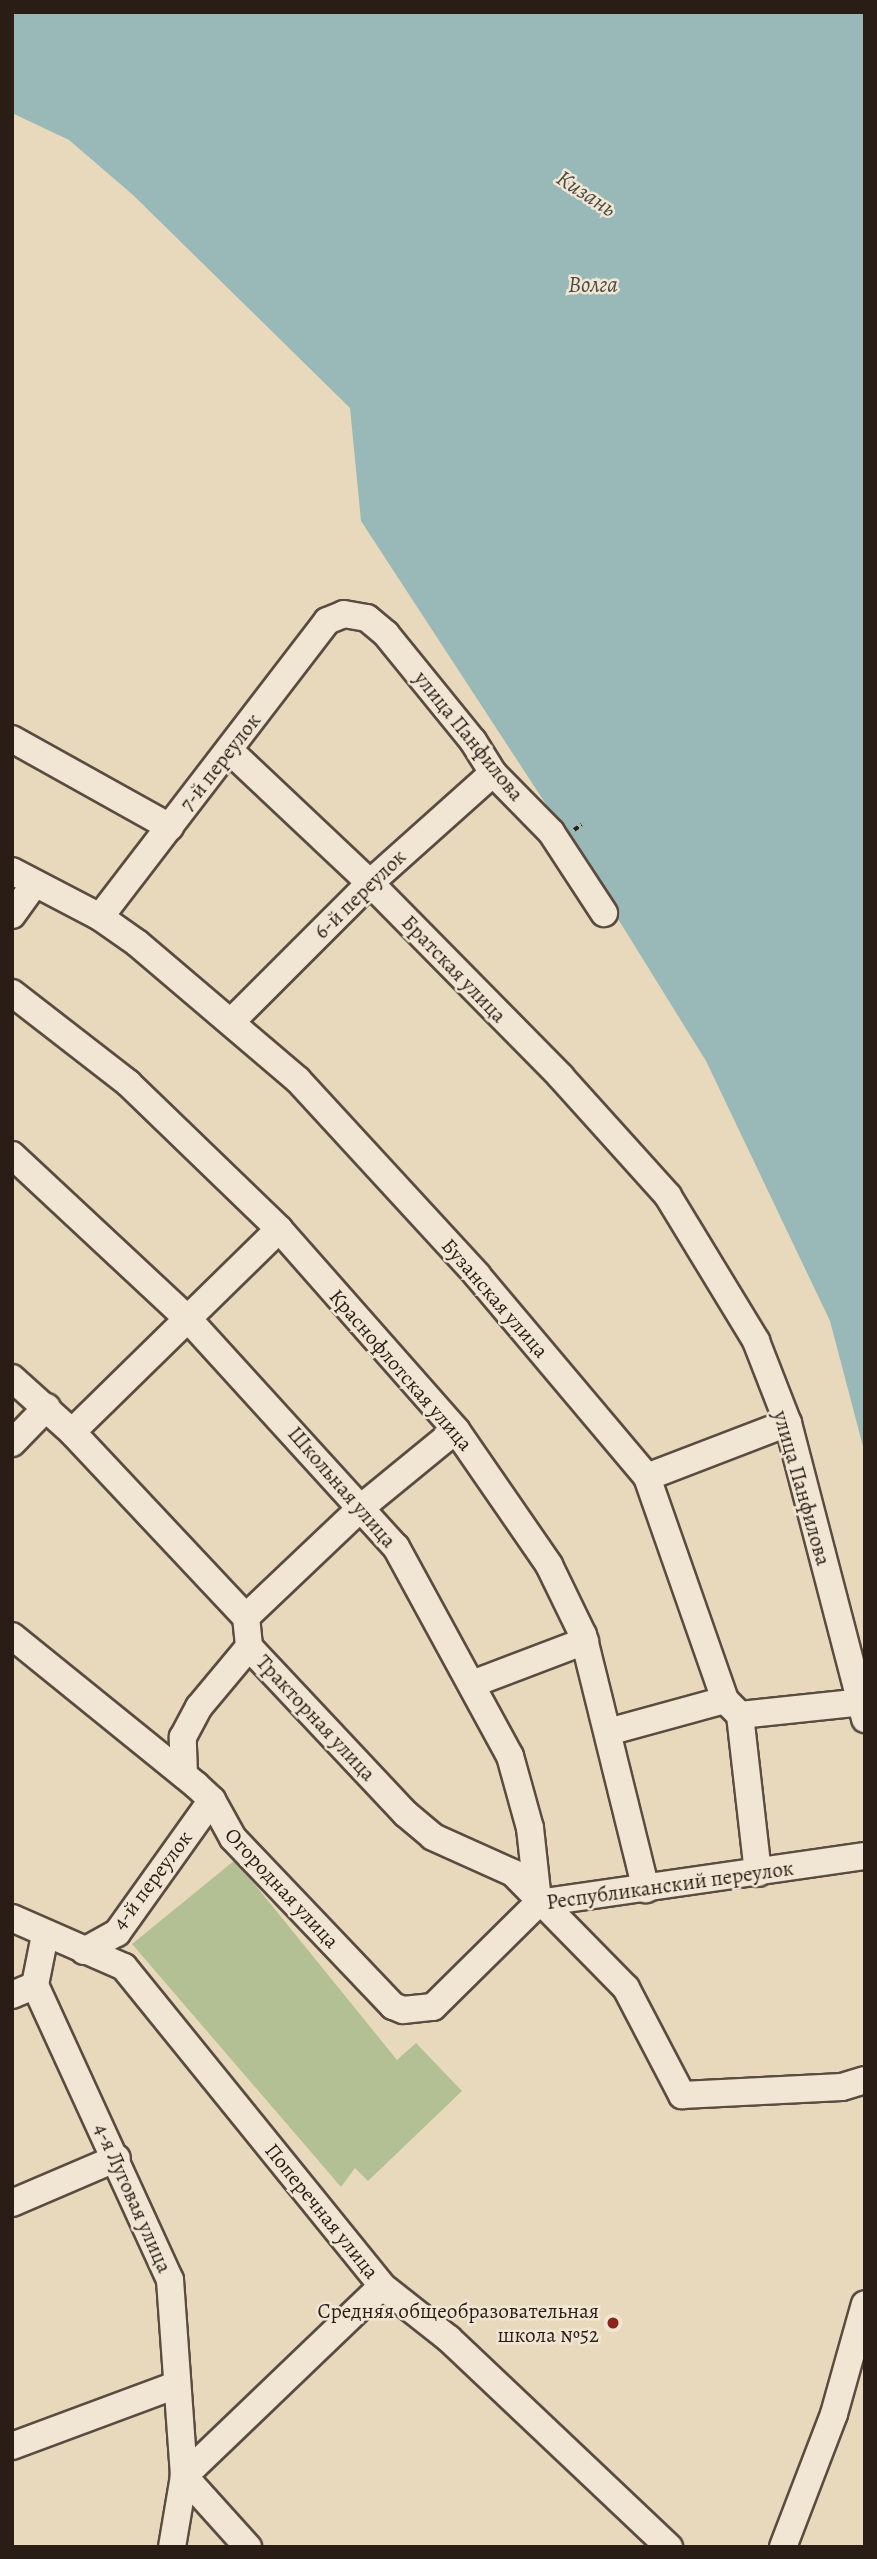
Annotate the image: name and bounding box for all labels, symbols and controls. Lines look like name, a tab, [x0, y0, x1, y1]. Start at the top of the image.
water label: Кизань	[551, 165, 621, 223]
water label: Волга	[568, 271, 618, 299]
street label: улица Панфилова	[409, 666, 529, 806]
street label: 7-й переулок	[174, 708, 266, 816]
street label: 6-й переулок	[309, 844, 411, 944]
street label: Братская улица	[396, 910, 512, 1028]
street label: Бузанская улица	[436, 1233, 554, 1363]
street label: Краснофлотская улица	[324, 1284, 478, 1456]
street label: улица Панфилова	[768, 1408, 836, 1568]
street label: Школьная улица	[282, 1421, 402, 1553]
street label: Тракторная улица	[251, 1650, 381, 1786]
street label: Огородная улица	[220, 1822, 344, 1954]
street label: 4-й переулок	[107, 1825, 197, 1935]
street label: Республиканский переулок	[545, 1855, 795, 1915]
street label: 4-я Луговая улица	[89, 2119, 177, 2277]
street label: Поперечная улица	[260, 2138, 384, 2284]
place label: Средняя общеобразовательная школа №52	[318, 2298, 599, 2348]
marker: Средняя общеобразовательная школа №52	[605, 2315, 621, 2331]

